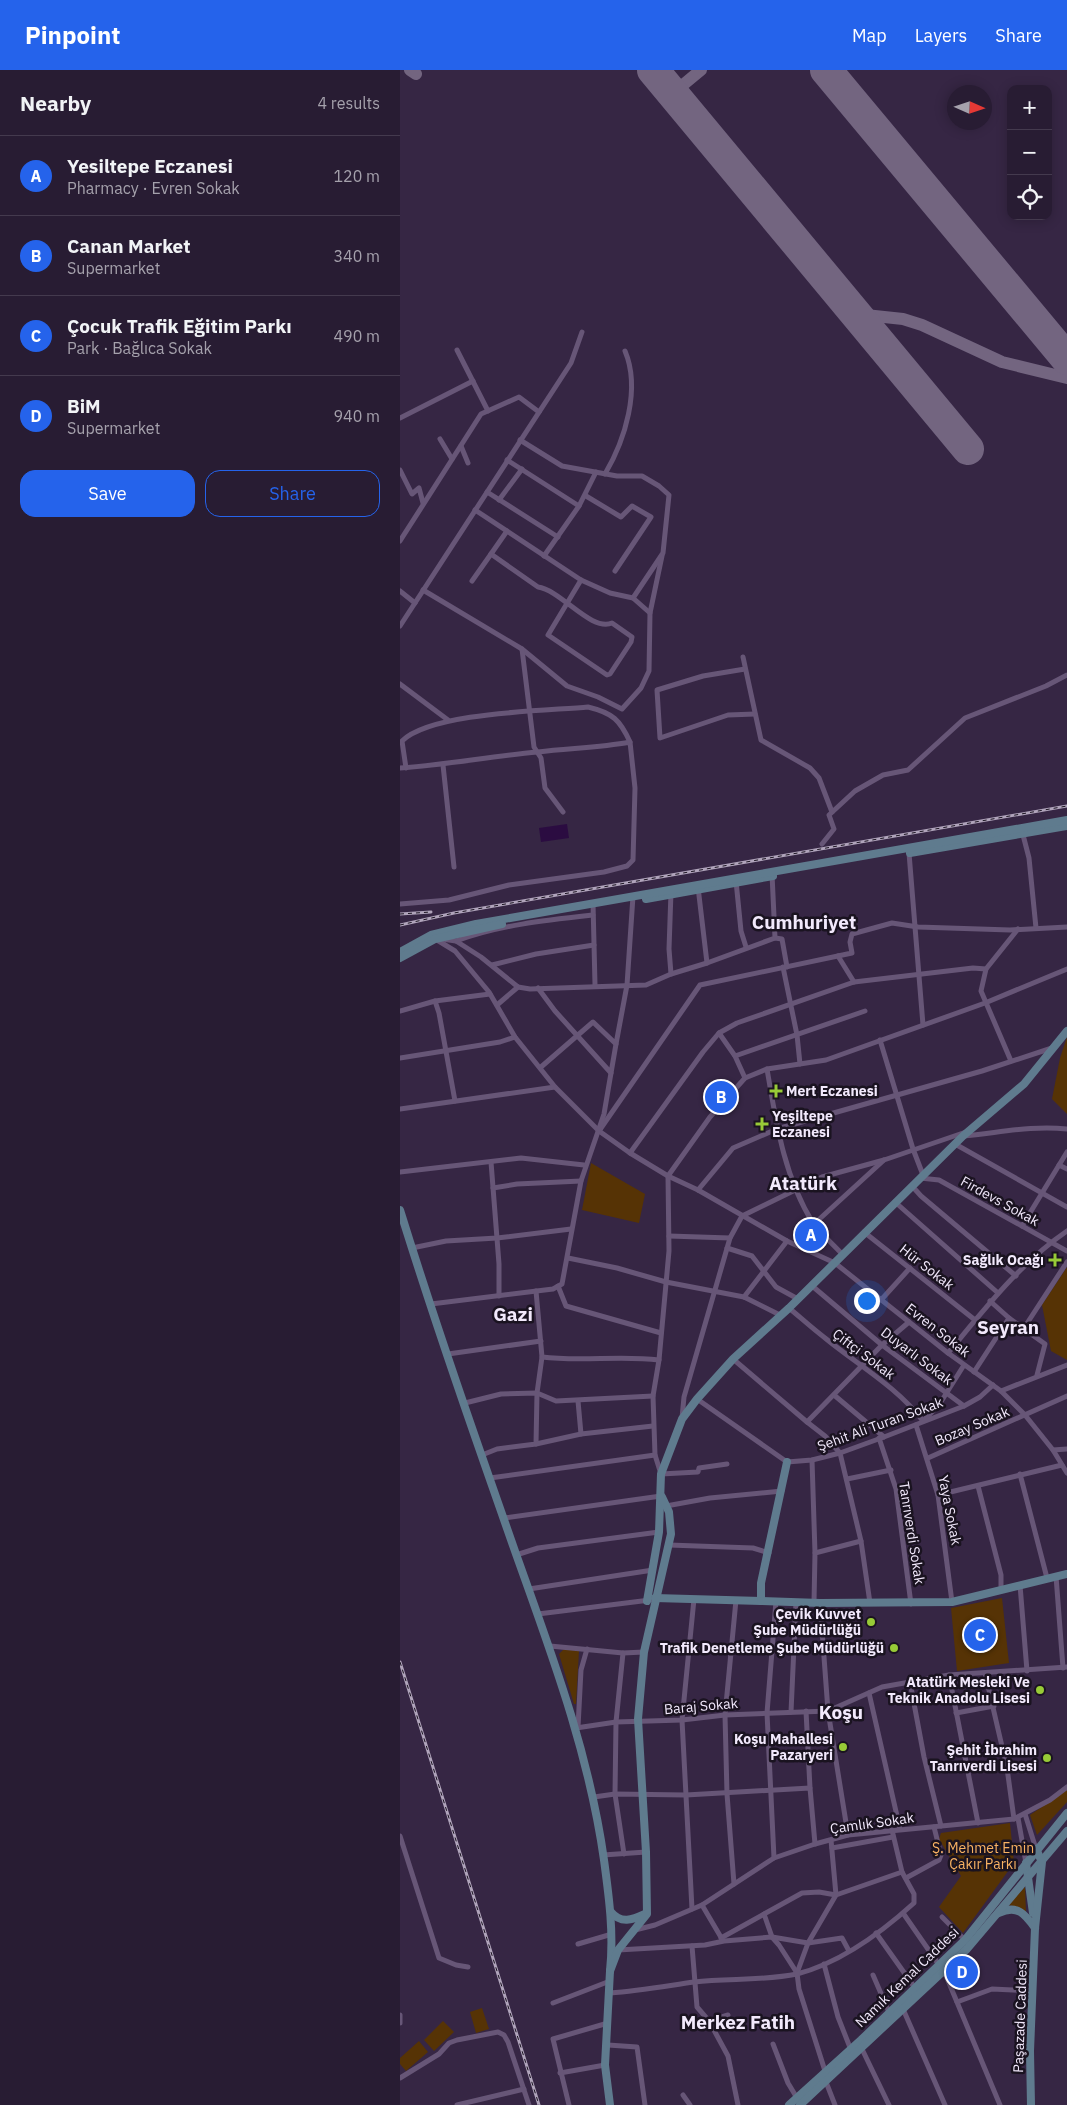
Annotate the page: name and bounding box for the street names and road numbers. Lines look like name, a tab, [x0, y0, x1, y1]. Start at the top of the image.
street label: Firdevs Sokak	[957, 1172, 1043, 1230]
street label: Hür Sokak	[896, 1240, 958, 1294]
street label: Evren Sokak	[902, 1299, 974, 1361]
street label: Duyarlı Sokak	[877, 1323, 957, 1389]
street label: Çiftçi Sokak	[829, 1325, 899, 1384]
street label: Şehit Ali Turan Sokak	[815, 1393, 946, 1455]
street label: Bozay Sokak	[932, 1402, 1013, 1450]
street label: Yaya Sokak	[934, 1474, 966, 1547]
street label: Tanrıverdi Sokak	[895, 1480, 929, 1586]
street label: Baraj Sokak	[663, 1694, 739, 1718]
street label: Çamlık Sokak	[829, 1808, 916, 1838]
street label: Namık Kemal Caddesi	[851, 1923, 963, 2031]
street label: Paşazade Caddesi	[1009, 1959, 1031, 2073]

